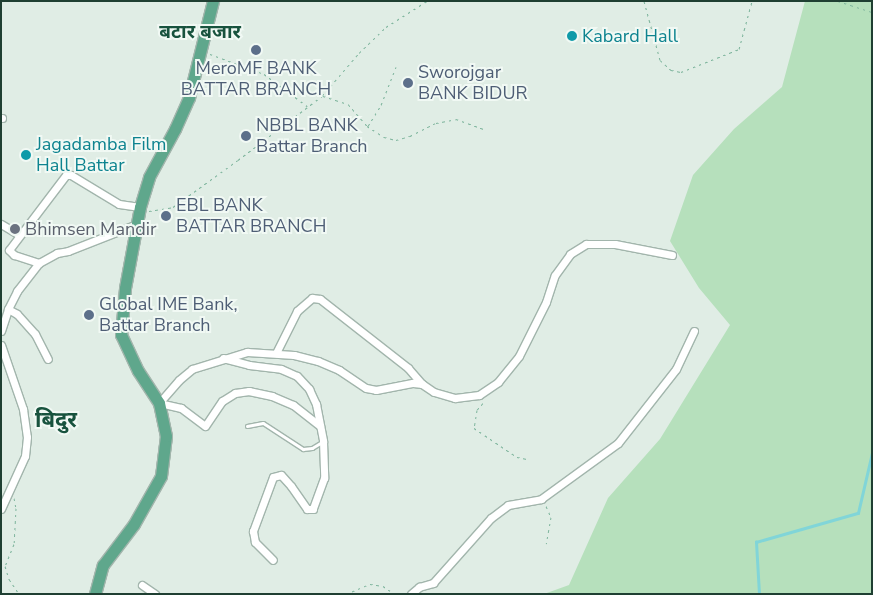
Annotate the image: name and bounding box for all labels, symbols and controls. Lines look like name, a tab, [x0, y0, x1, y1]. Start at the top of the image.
district label: बटार बजार	[159, 22, 241, 44]
place label: Kabard Hall	[582, 25, 678, 47]
marker: Kabard Hall	[566, 30, 578, 42]
marker: MeroMF BANK BATTAR BRANCH	[250, 44, 262, 56]
place label: MeroMF BANK BATTAR BRANCH	[181, 58, 331, 100]
place label: Sworojgar BANK BIDUR	[418, 62, 528, 104]
marker: Sworojgar BANK BIDUR	[402, 77, 414, 89]
place label: NBBL BANK Battar Branch	[256, 115, 368, 158]
marker: NBBL BANK Battar Branch	[240, 130, 252, 142]
place label: Jagadamba Film Hall Battar	[36, 134, 166, 176]
marker: Jagadamba Film Hall Battar	[20, 149, 32, 161]
place label: EBL BANK BATTAR BRANCH	[176, 195, 326, 238]
marker: EBL BANK BATTAR BRANCH	[160, 210, 172, 222]
place label: Bhimsen Mandir	[25, 218, 156, 240]
marker: Bhimsen Mandir	[9, 223, 21, 235]
place label: Global IME Bank, Battar Branch	[99, 294, 238, 336]
marker: Global IME Bank, Battar Branch	[83, 309, 95, 321]
district label: बिदुर	[35, 408, 77, 434]

